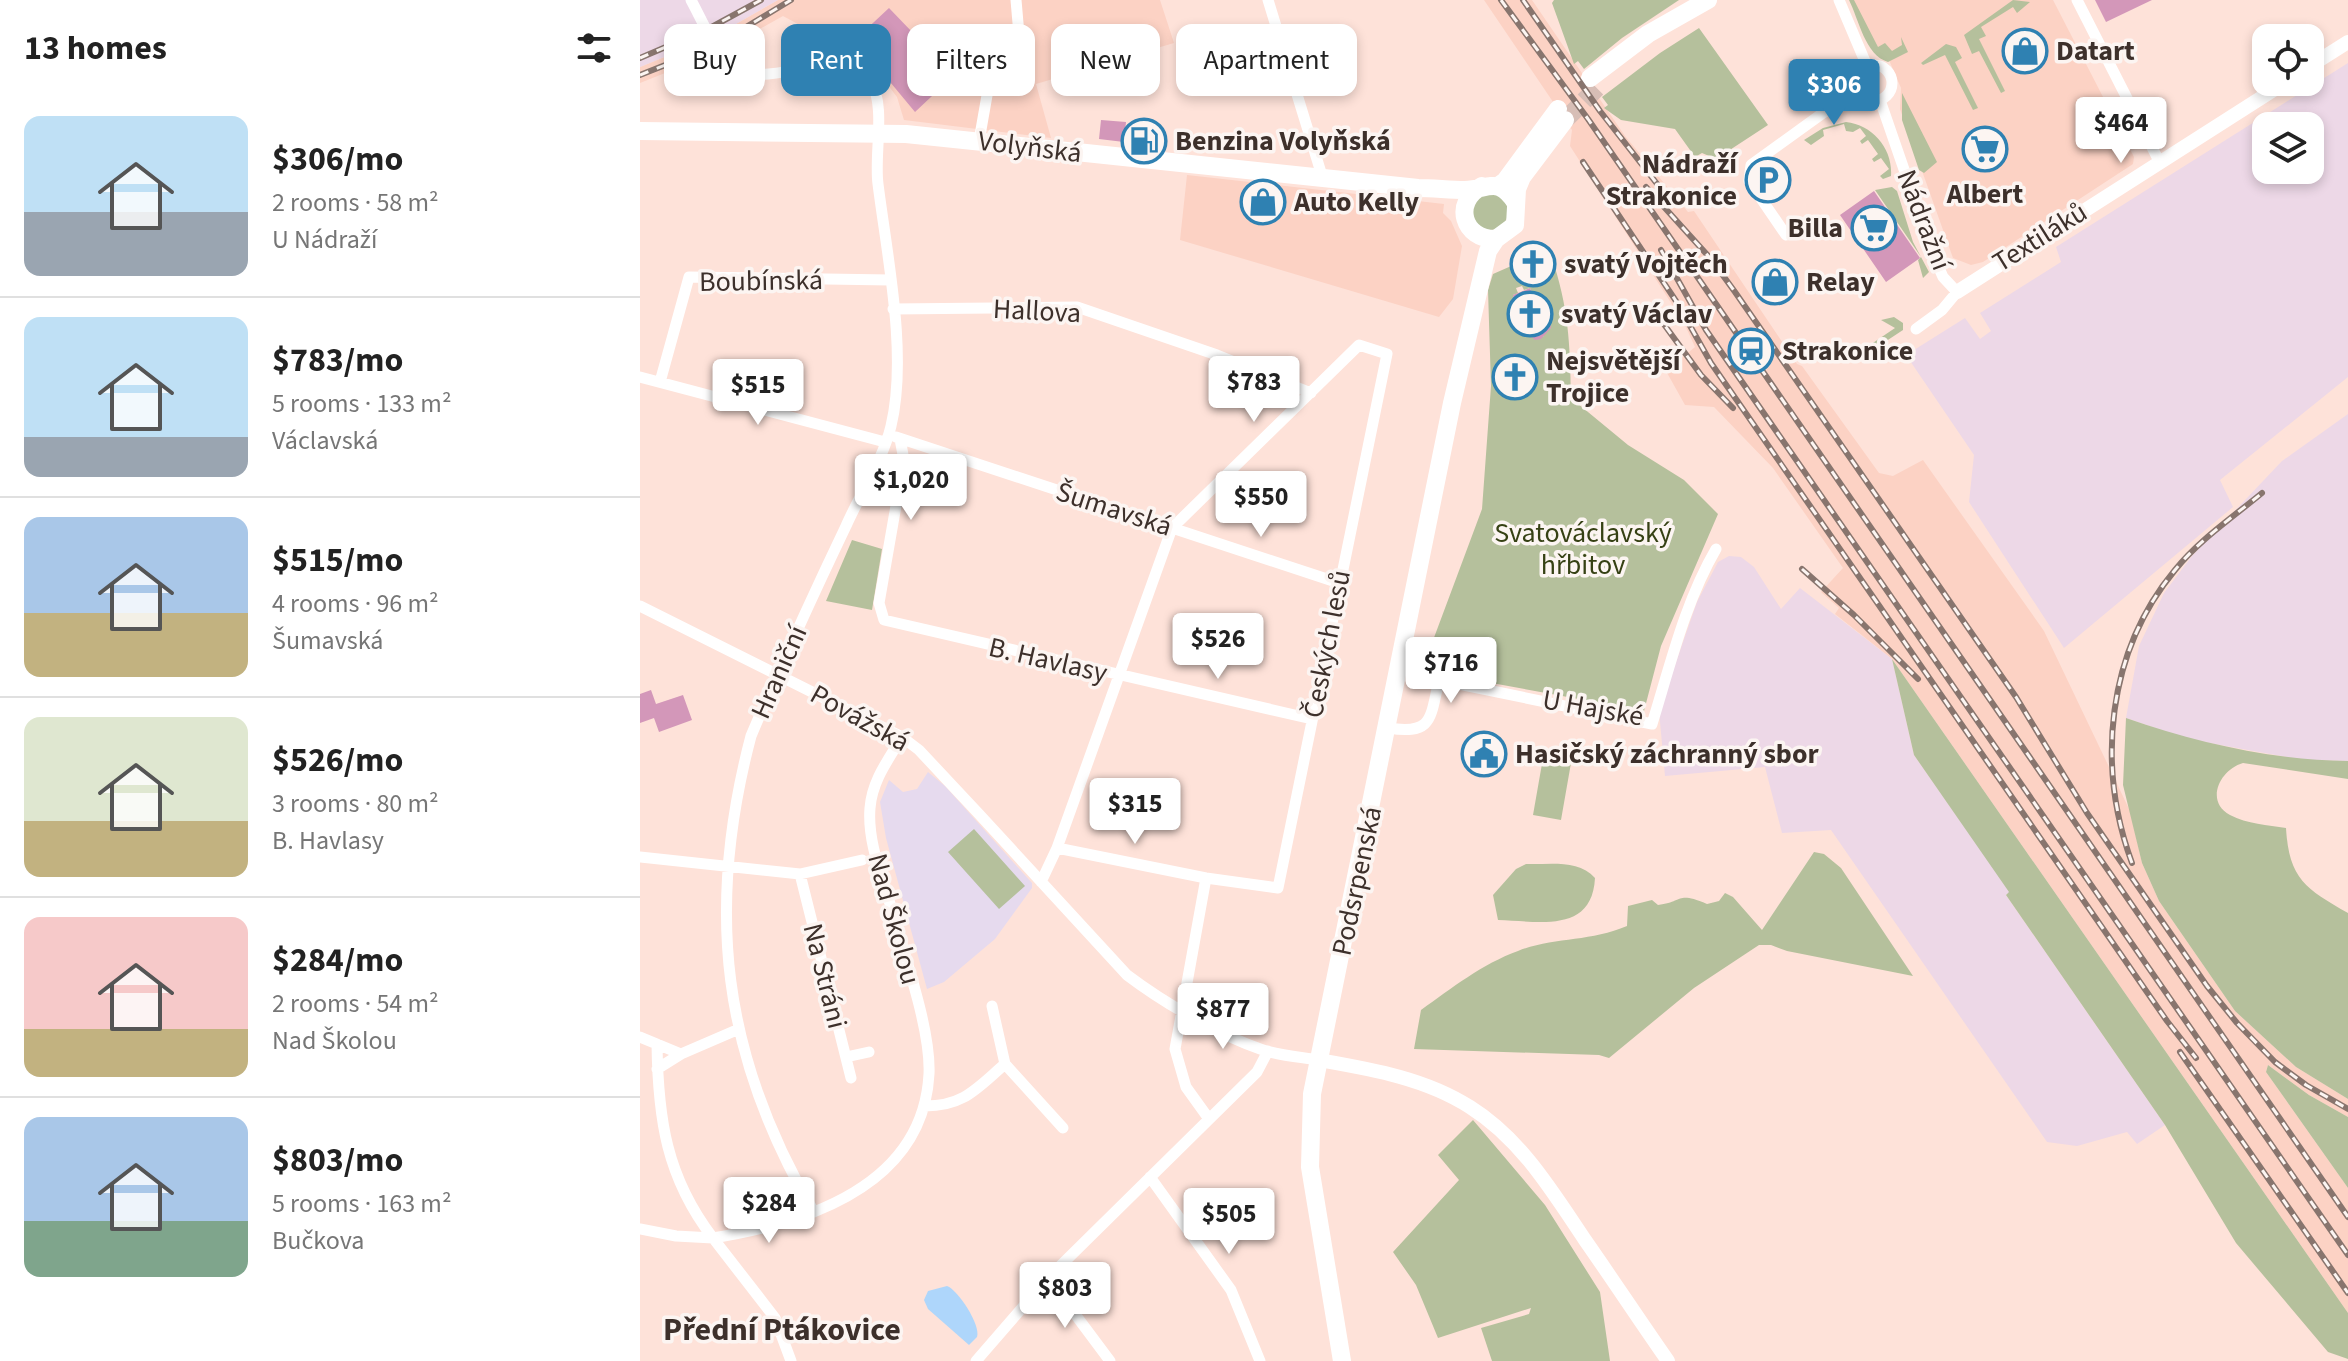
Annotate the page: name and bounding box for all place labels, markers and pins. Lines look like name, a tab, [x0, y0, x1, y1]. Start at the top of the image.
shop icon: Datart	[2001, 27, 2049, 75]
place label: Datart	[2056, 31, 2135, 71]
pin: $306	[1787, 59, 1881, 127]
pin: $464	[2074, 97, 2168, 165]
fuel station icon: Benzina Volyňská	[1120, 117, 1168, 165]
place label: Benzina Volyňská	[1175, 121, 1391, 161]
supermarket icon: Albert	[1961, 125, 2009, 173]
place label: Nádraží Strakonice	[1606, 144, 1739, 216]
parking icon: Nádraží Strakonice	[1744, 156, 1792, 204]
place label: Albert	[1946, 174, 2024, 214]
shop icon: Auto Kelly	[1239, 178, 1287, 226]
place label: Auto Kelly	[1293, 182, 1420, 222]
supermarket icon: Billa	[1850, 204, 1898, 252]
place label: Billa	[1788, 208, 1843, 248]
church icon: svatý Vojtěch	[1509, 240, 1557, 288]
place label: svatý Vojtěch	[1564, 244, 1728, 284]
shop icon: Relay	[1751, 258, 1799, 306]
place label: Relay	[1806, 262, 1875, 302]
church icon: svatý Václav	[1506, 290, 1554, 338]
place label: svatý Václav	[1561, 294, 1713, 334]
station icon: Strakonice	[1727, 327, 1775, 375]
place label: Strakonice	[1782, 331, 1913, 371]
place label: Nejsvětější Trojice	[1546, 341, 1683, 413]
church icon: Nejsvětější Trojice	[1491, 353, 1539, 401]
pin: $783	[1207, 356, 1301, 424]
pin: $515	[711, 359, 805, 427]
pin: $1,020	[846, 454, 976, 522]
pin: $550	[1214, 471, 1308, 539]
pin: $526	[1171, 613, 1265, 681]
pin: $716	[1404, 637, 1498, 705]
public building icon: Hasičský záchranný sbor	[1460, 730, 1508, 778]
place label: Hasičský záchranný sbor	[1515, 734, 1819, 774]
pin: $315	[1088, 778, 1182, 846]
pin: $877	[1176, 983, 1270, 1051]
pin: $284	[722, 1177, 816, 1245]
pin: $505	[1182, 1188, 1276, 1256]
pin: $803	[1018, 1262, 1112, 1330]

